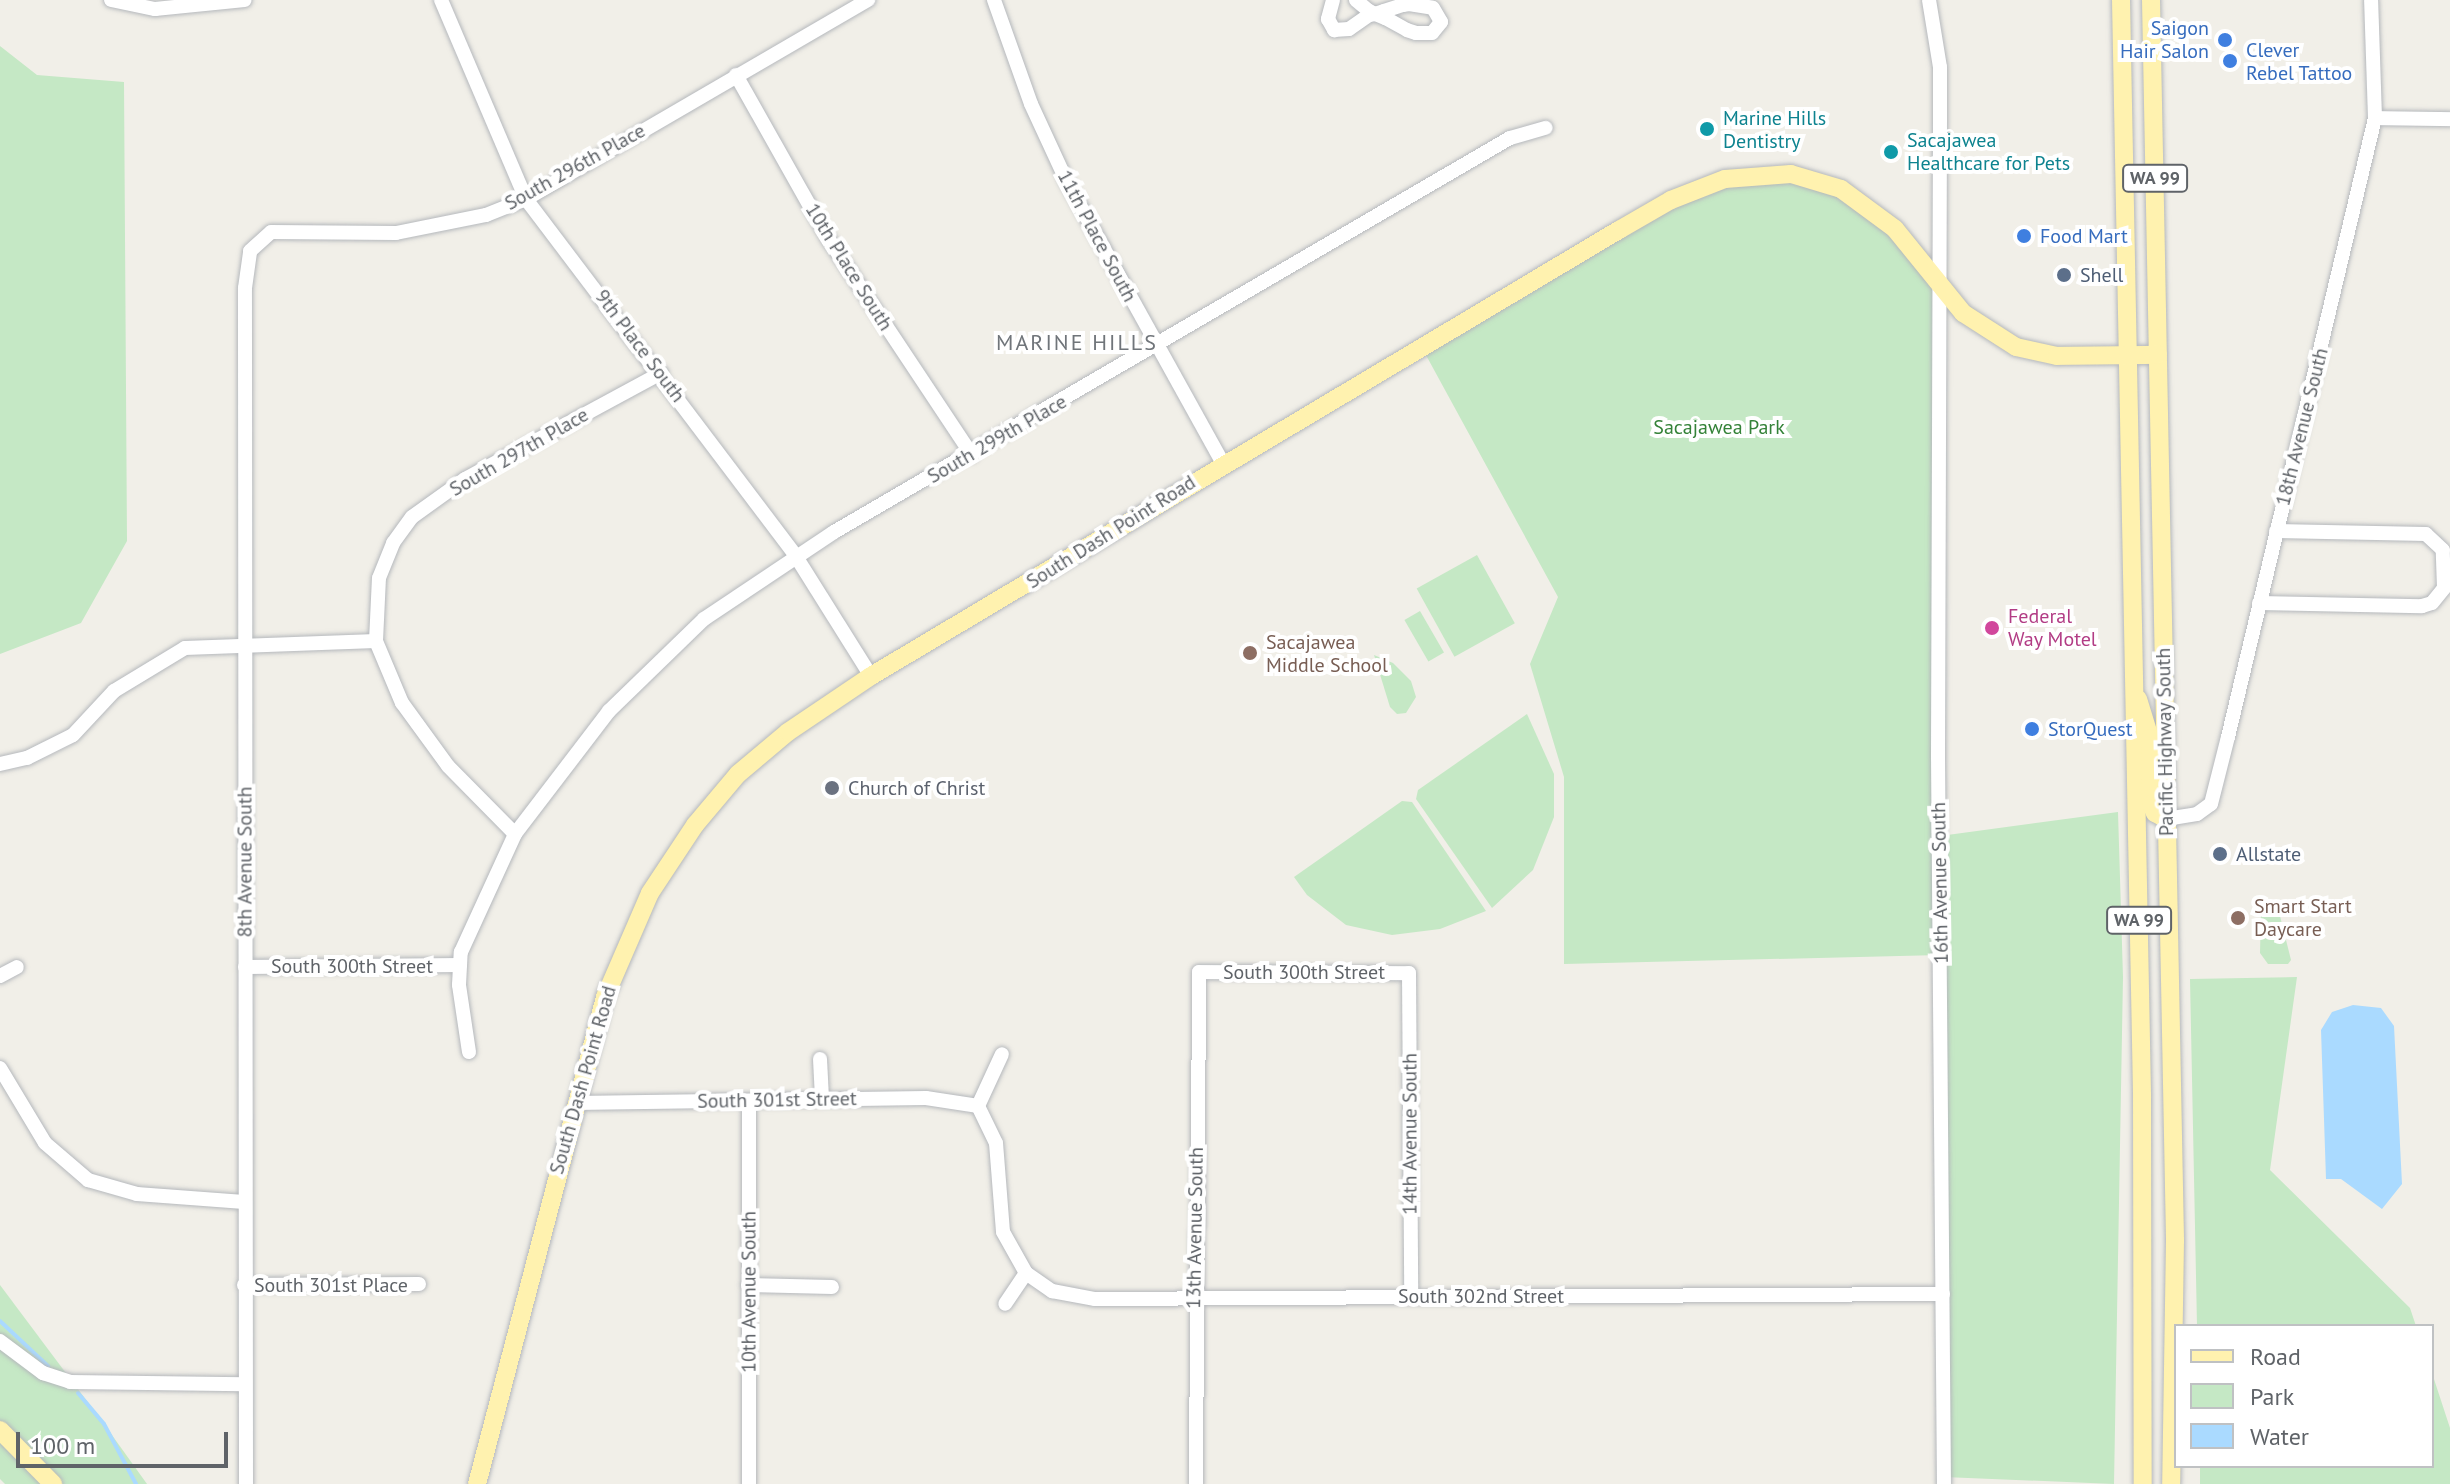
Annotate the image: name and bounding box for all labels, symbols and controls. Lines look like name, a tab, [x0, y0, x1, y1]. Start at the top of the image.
place label: Saigon Hair Salon	[2120, 16, 2209, 63]
marker: Saigon Hair Salon	[2216, 31, 2234, 49]
place label: Clever Rebel Tattoo	[2246, 38, 2353, 85]
marker: Clever Rebel Tattoo	[2221, 52, 2239, 70]
place label: Marine Hills Dentistry	[1723, 106, 1826, 153]
street label: South 296th Place	[501, 119, 649, 215]
marker: Marine Hills Dentistry	[1698, 120, 1716, 138]
place label: Sacajawea Healthcare for Pets	[1907, 128, 2070, 175]
marker: Sacajawea Healthcare for Pets	[1882, 143, 1900, 161]
road number: WA 99	[2121, 164, 2189, 192]
street label: 11th Place South	[1052, 166, 1142, 306]
street label: 10th Place South	[800, 199, 898, 335]
place label: Food Mart	[2040, 224, 2128, 248]
marker: Food Mart	[2015, 227, 2033, 245]
place label: Shell	[2080, 263, 2123, 287]
marker: Shell	[2055, 266, 2073, 284]
street label: 9th Place South	[590, 285, 690, 407]
district label: MARINE HILLS	[996, 330, 1158, 356]
street label: 18th Avenue South	[2271, 345, 2333, 509]
street label: South 299th Place	[923, 389, 1071, 489]
street label: South 297th Place	[445, 403, 593, 501]
park label: Sacajawea Park	[1653, 415, 1785, 439]
street label: South Dash Point Road	[1022, 470, 1200, 594]
place label: Federal Way Motel	[2008, 604, 2097, 651]
marker: Federal Way Motel	[1983, 619, 2001, 637]
place label: Sacajawea Middle School	[1266, 630, 1388, 677]
marker: Sacajawea Middle School	[1241, 644, 1259, 662]
street label: Pacific Highway South	[2151, 647, 2179, 837]
place label: StorQuest	[2048, 717, 2133, 741]
marker: StorQuest	[2023, 720, 2041, 738]
place label: Church of Christ	[848, 776, 985, 800]
marker: Church of Christ	[823, 779, 841, 797]
street label: 8th Avenue South	[233, 786, 257, 938]
street label: 16th Avenue South	[1927, 802, 1953, 964]
place label: Allstate	[2236, 842, 2301, 866]
marker: Allstate	[2211, 845, 2229, 863]
place label: Smart Start Daycare	[2254, 894, 2352, 941]
road number: WA 99	[2105, 906, 2173, 934]
marker: Smart Start Daycare	[2229, 909, 2247, 927]
street label: South 300th Street	[271, 954, 433, 978]
street label: South 300th Street	[1223, 960, 1385, 984]
street label: South Dash Point Road	[545, 983, 621, 1177]
street label: 14th Avenue South	[1398, 1053, 1422, 1215]
street label: South 301st Street	[697, 1087, 857, 1113]
street label: 13th Avenue South	[1182, 1147, 1208, 1309]
street label: 10th Avenue South	[737, 1211, 761, 1373]
street label: South 301st Place	[254, 1273, 408, 1297]
street label: South 302nd Street	[1398, 1284, 1564, 1308]
legend	[2174, 1324, 2434, 1468]
text: Road	[2250, 1341, 2301, 1372]
text: Park	[2250, 1381, 2294, 1412]
scale bar	[20, 1416, 232, 1466]
text: Water	[2250, 1421, 2309, 1452]
text: 100 m	[30, 1430, 95, 1461]

